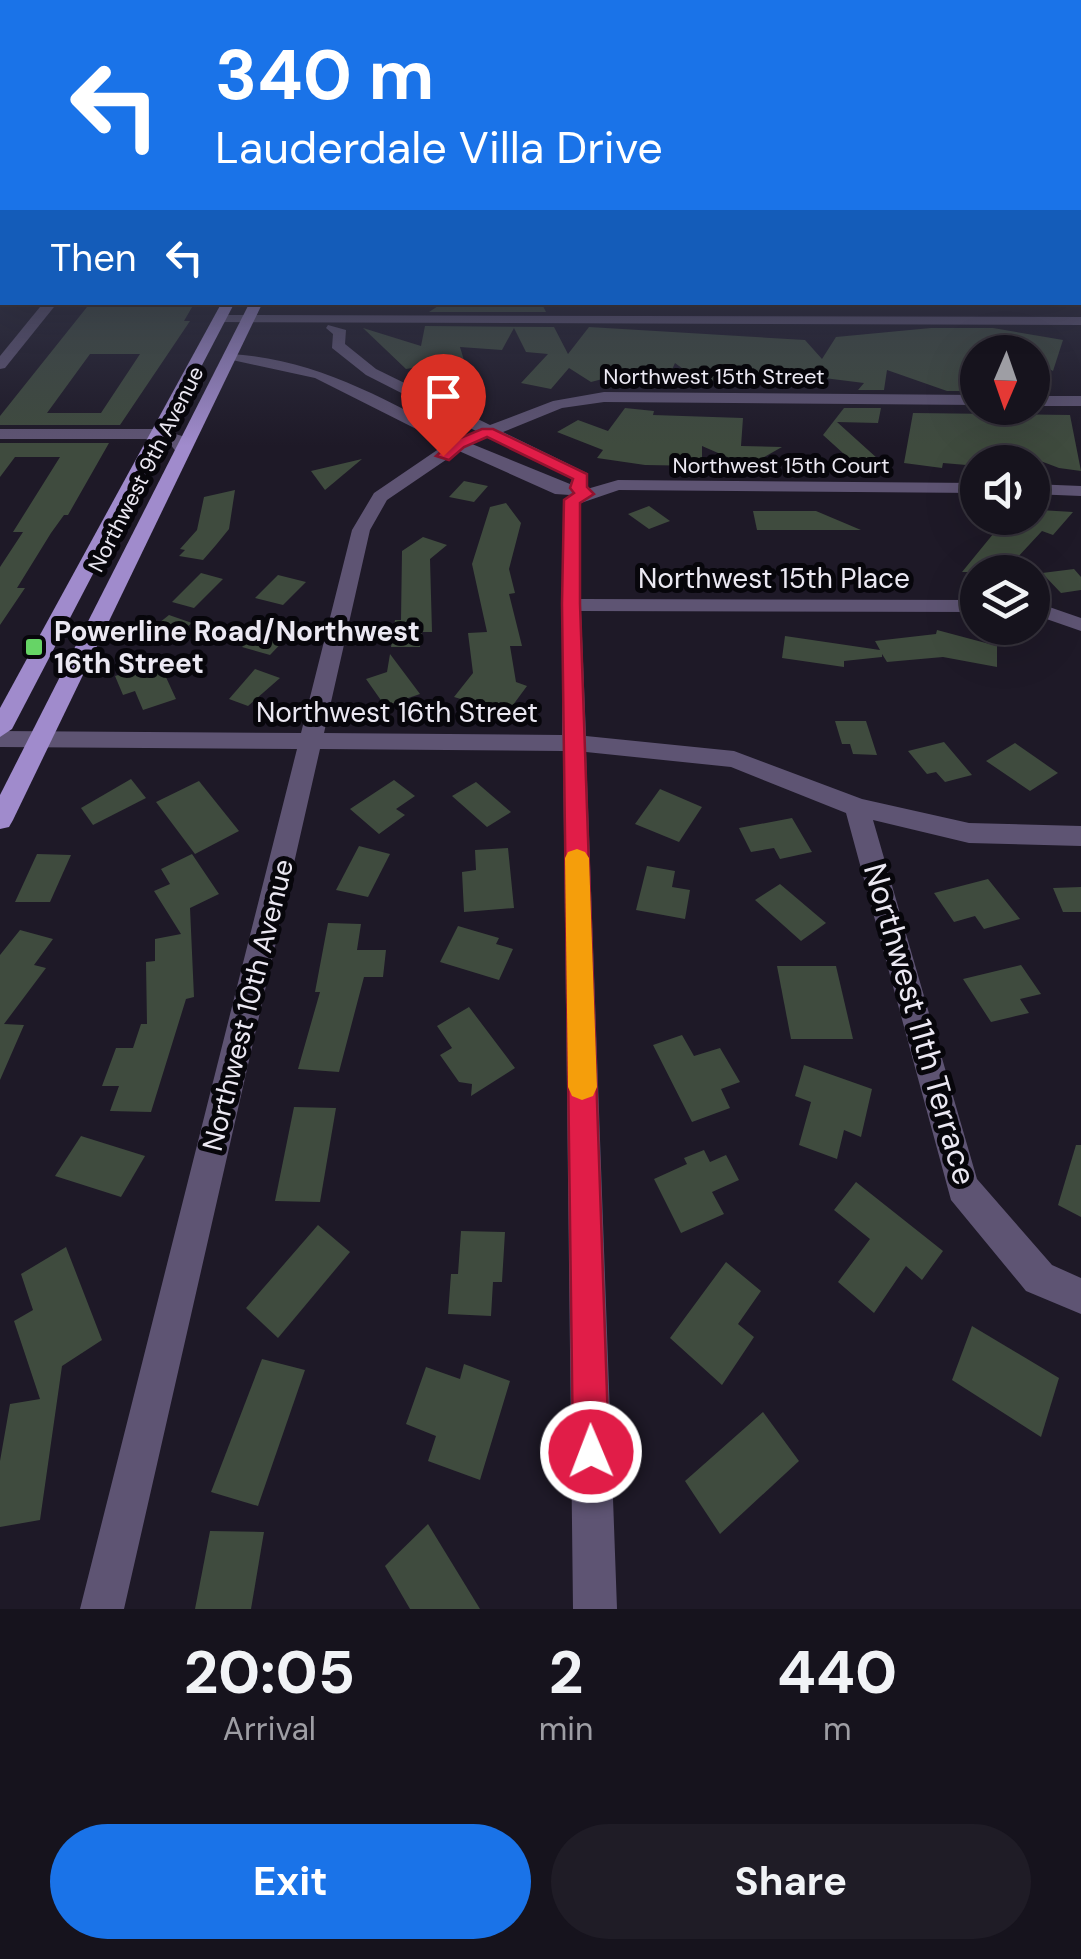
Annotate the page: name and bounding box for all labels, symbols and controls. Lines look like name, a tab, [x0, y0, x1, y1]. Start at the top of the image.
text: 340 m	[215, 30, 434, 121]
icon: left	[50, 40, 180, 170]
text: Lauderdale Villa Drive	[215, 118, 663, 177]
icon: left	[157, 230, 212, 285]
text: Then	[50, 233, 137, 283]
north arrow	[960, 335, 1050, 425]
map controls	[960, 335, 1050, 645]
pin	[401, 354, 486, 457]
street label: Northwest 9th Avenue	[81, 361, 211, 577]
street label: Northwest 15th Street	[603, 362, 825, 391]
icon: arrive	[416, 369, 471, 424]
button: sound	[960, 445, 1050, 535]
street label: Northwest 15th Court	[672, 451, 890, 480]
button: layers	[960, 555, 1050, 645]
street label: Northwest 15th Place	[638, 560, 910, 597]
place label: Powerline Road/Northwest 16th Street	[54, 613, 420, 682]
marker: Powerline Road/Northwest 16th Street	[23, 636, 45, 658]
street label: Northwest 16th Street	[256, 694, 538, 731]
street label: Northwest 10th Avenue	[194, 855, 302, 1155]
street label: Northwest 11th Terrace	[854, 858, 986, 1190]
position arrow	[539, 1400, 643, 1504]
text: 20:05	[184, 1633, 355, 1712]
text: 2	[549, 1633, 583, 1712]
text: 440	[777, 1633, 897, 1712]
text: Arrival	[223, 1708, 316, 1750]
text: min	[539, 1708, 593, 1750]
text: m	[823, 1708, 851, 1750]
button: Exit	[50, 1824, 531, 1939]
button: Share	[551, 1824, 1031, 1939]

